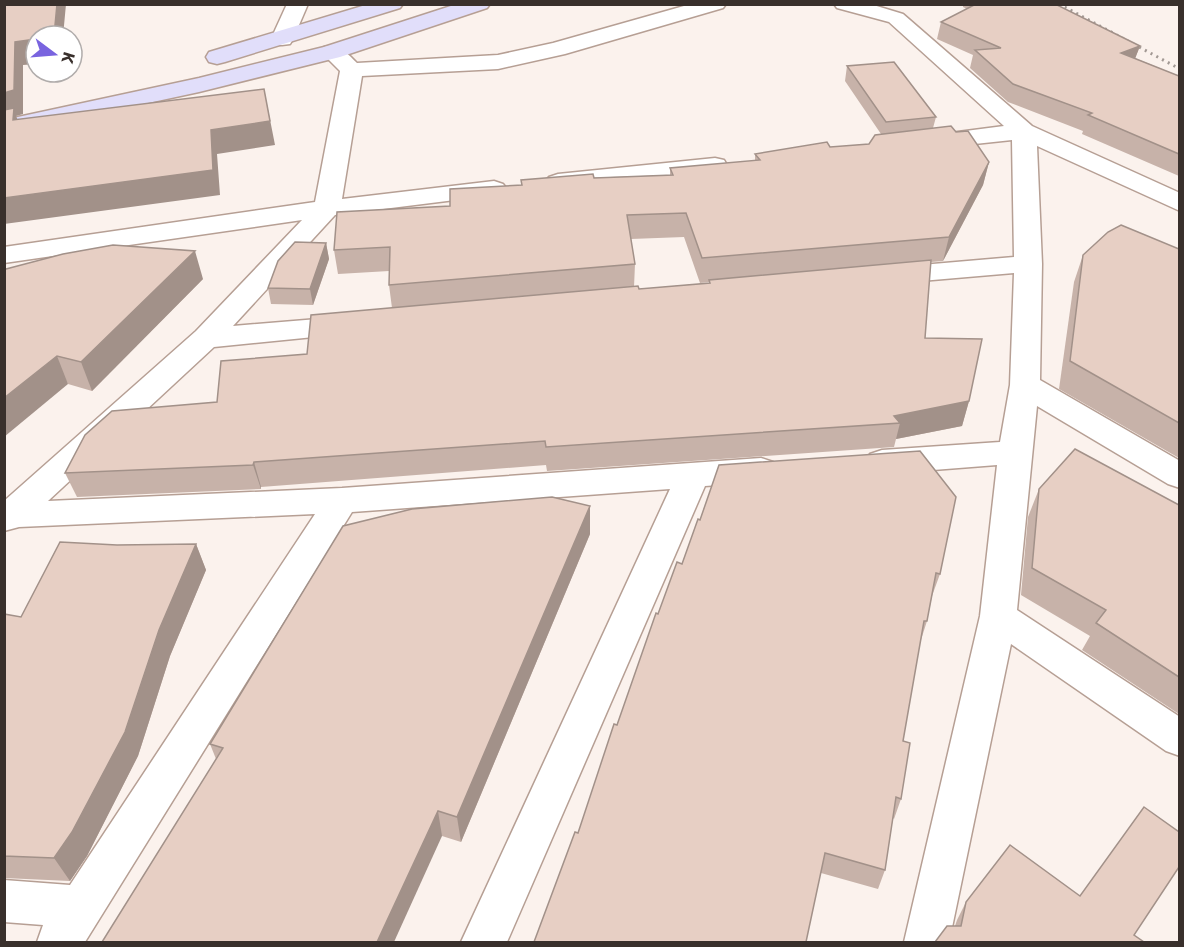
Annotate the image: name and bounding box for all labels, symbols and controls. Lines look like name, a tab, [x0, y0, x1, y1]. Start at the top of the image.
north arrow	[24, 24, 84, 84]
text: K	[58, 50, 80, 66]

